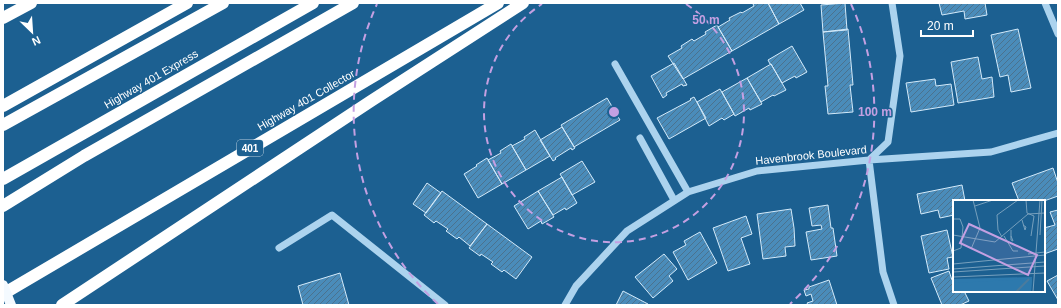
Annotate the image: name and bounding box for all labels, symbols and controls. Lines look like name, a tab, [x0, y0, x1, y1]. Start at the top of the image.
north arrow	[12, 12, 52, 52]
scale bar	[921, 12, 973, 38]
text: 50 m	[692, 13, 720, 27]
text: 20 m	[927, 19, 954, 33]
text: N	[30, 34, 42, 48]
street label: Highway 401 Express	[102, 47, 200, 111]
street label: Highway 401 Collector	[255, 67, 357, 133]
centre of rings	[607, 105, 621, 119]
text: 100 m	[858, 105, 892, 119]
road number: 401	[237, 140, 263, 156]
street label: Havenbrook Boulevard	[755, 143, 867, 167]
inset map	[953, 200, 1045, 292]

